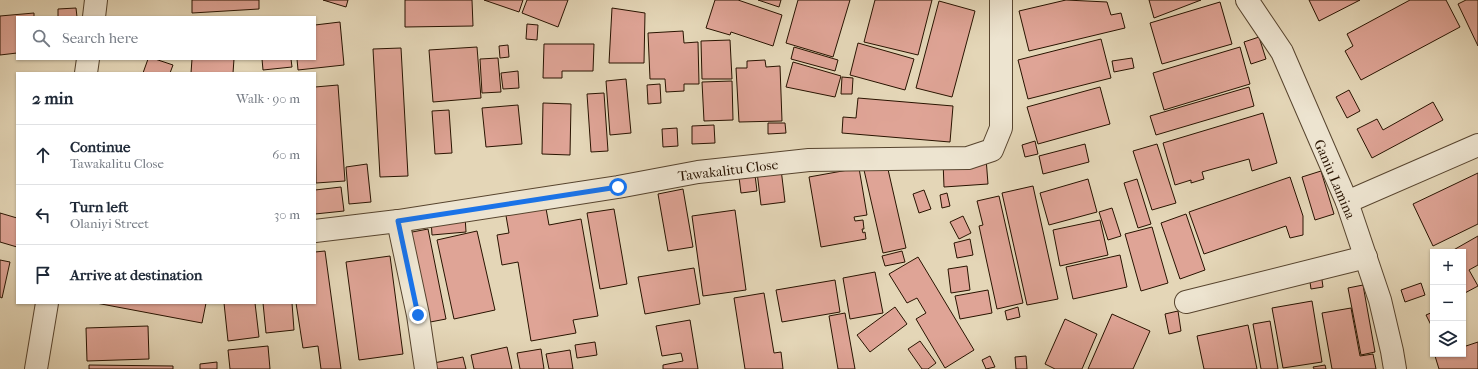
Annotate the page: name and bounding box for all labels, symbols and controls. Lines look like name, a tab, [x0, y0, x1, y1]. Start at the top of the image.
search box	[16, 16, 316, 60]
icon: search	[30, 27, 52, 49]
text: Search here	[62, 29, 138, 47]
text: 2 min	[32, 88, 73, 108]
text: Walk · 90 m	[236, 91, 300, 106]
street label: Ganiu Lamina	[1310, 137, 1359, 222]
text: Continue	[70, 138, 130, 156]
icon: ahead	[32, 144, 54, 166]
text: 60 m	[272, 147, 300, 162]
text: Tawakalitu Close	[70, 156, 164, 171]
street label: Tawakalitu Close	[677, 156, 779, 185]
route start	[609, 178, 627, 196]
text: Turn left	[70, 198, 128, 216]
icon: left	[32, 204, 54, 226]
text: 30 m	[274, 207, 300, 222]
text: Olaniyi Street	[70, 216, 149, 231]
map controls	[1430, 249, 1466, 357]
button: +	[1430, 249, 1466, 285]
icon: arrive	[32, 264, 54, 286]
text: Arrive at destination	[70, 266, 202, 284]
button: −	[1430, 285, 1466, 321]
route end	[409, 306, 427, 324]
button: layers	[1430, 321, 1466, 357]

